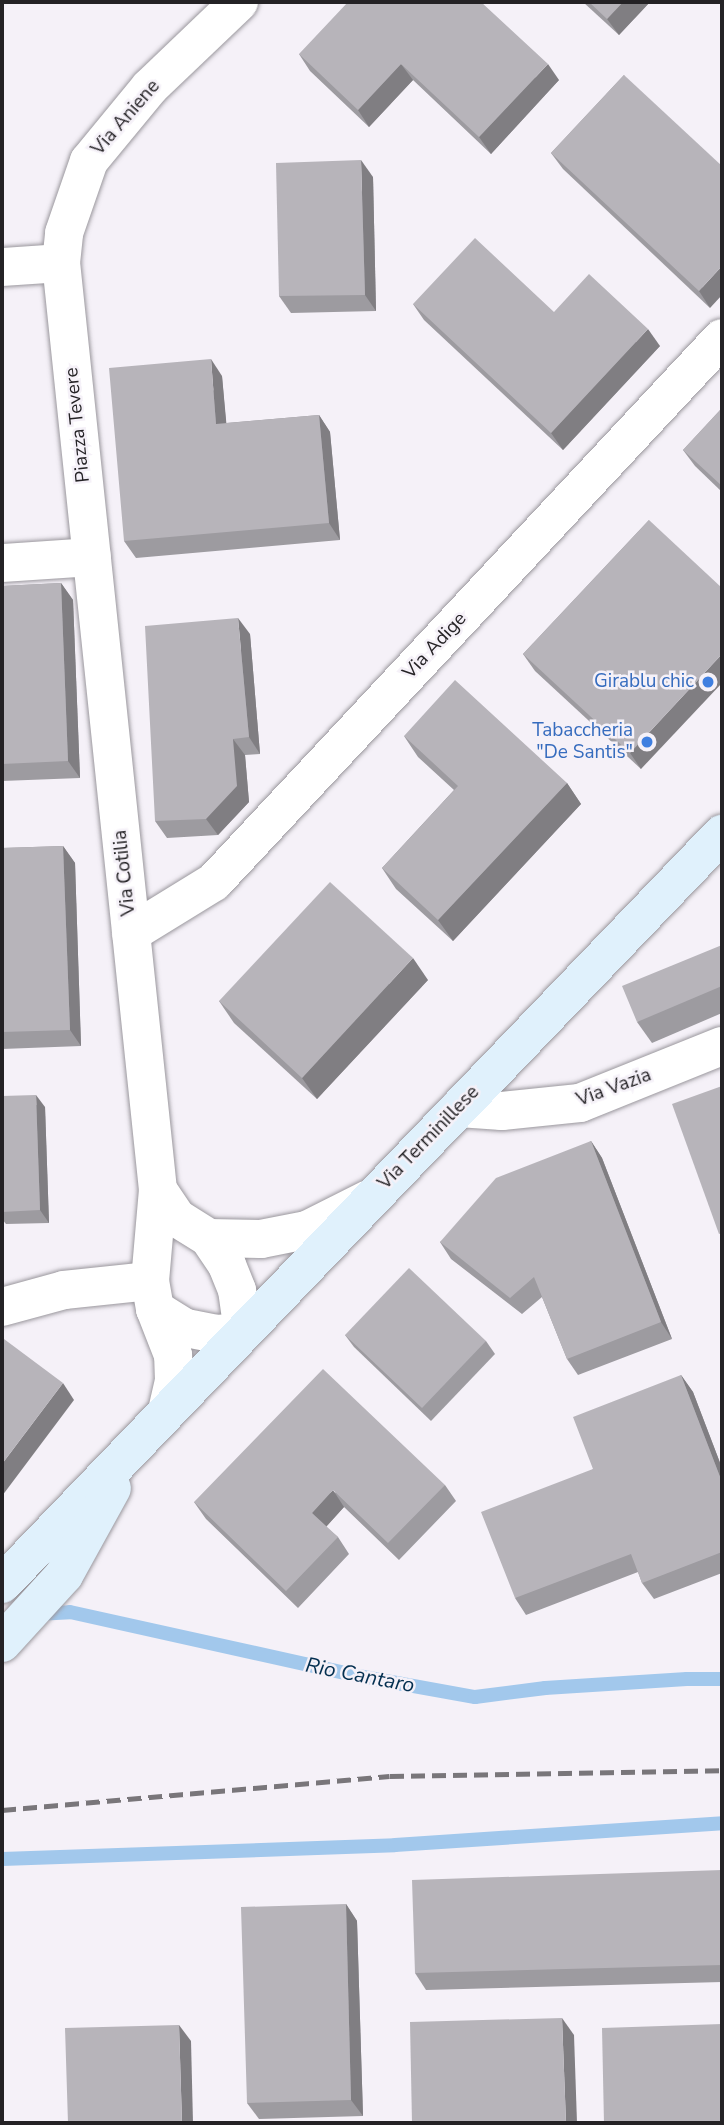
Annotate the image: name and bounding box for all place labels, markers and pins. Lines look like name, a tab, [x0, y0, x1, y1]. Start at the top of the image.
place label: Girablu chic	[594, 671, 694, 693]
marker: Girablu chic	[700, 674, 716, 690]
place label: Tabaccheria "De Santis"	[532, 720, 633, 764]
marker: Tabaccheria "De Santis"	[639, 734, 655, 750]

